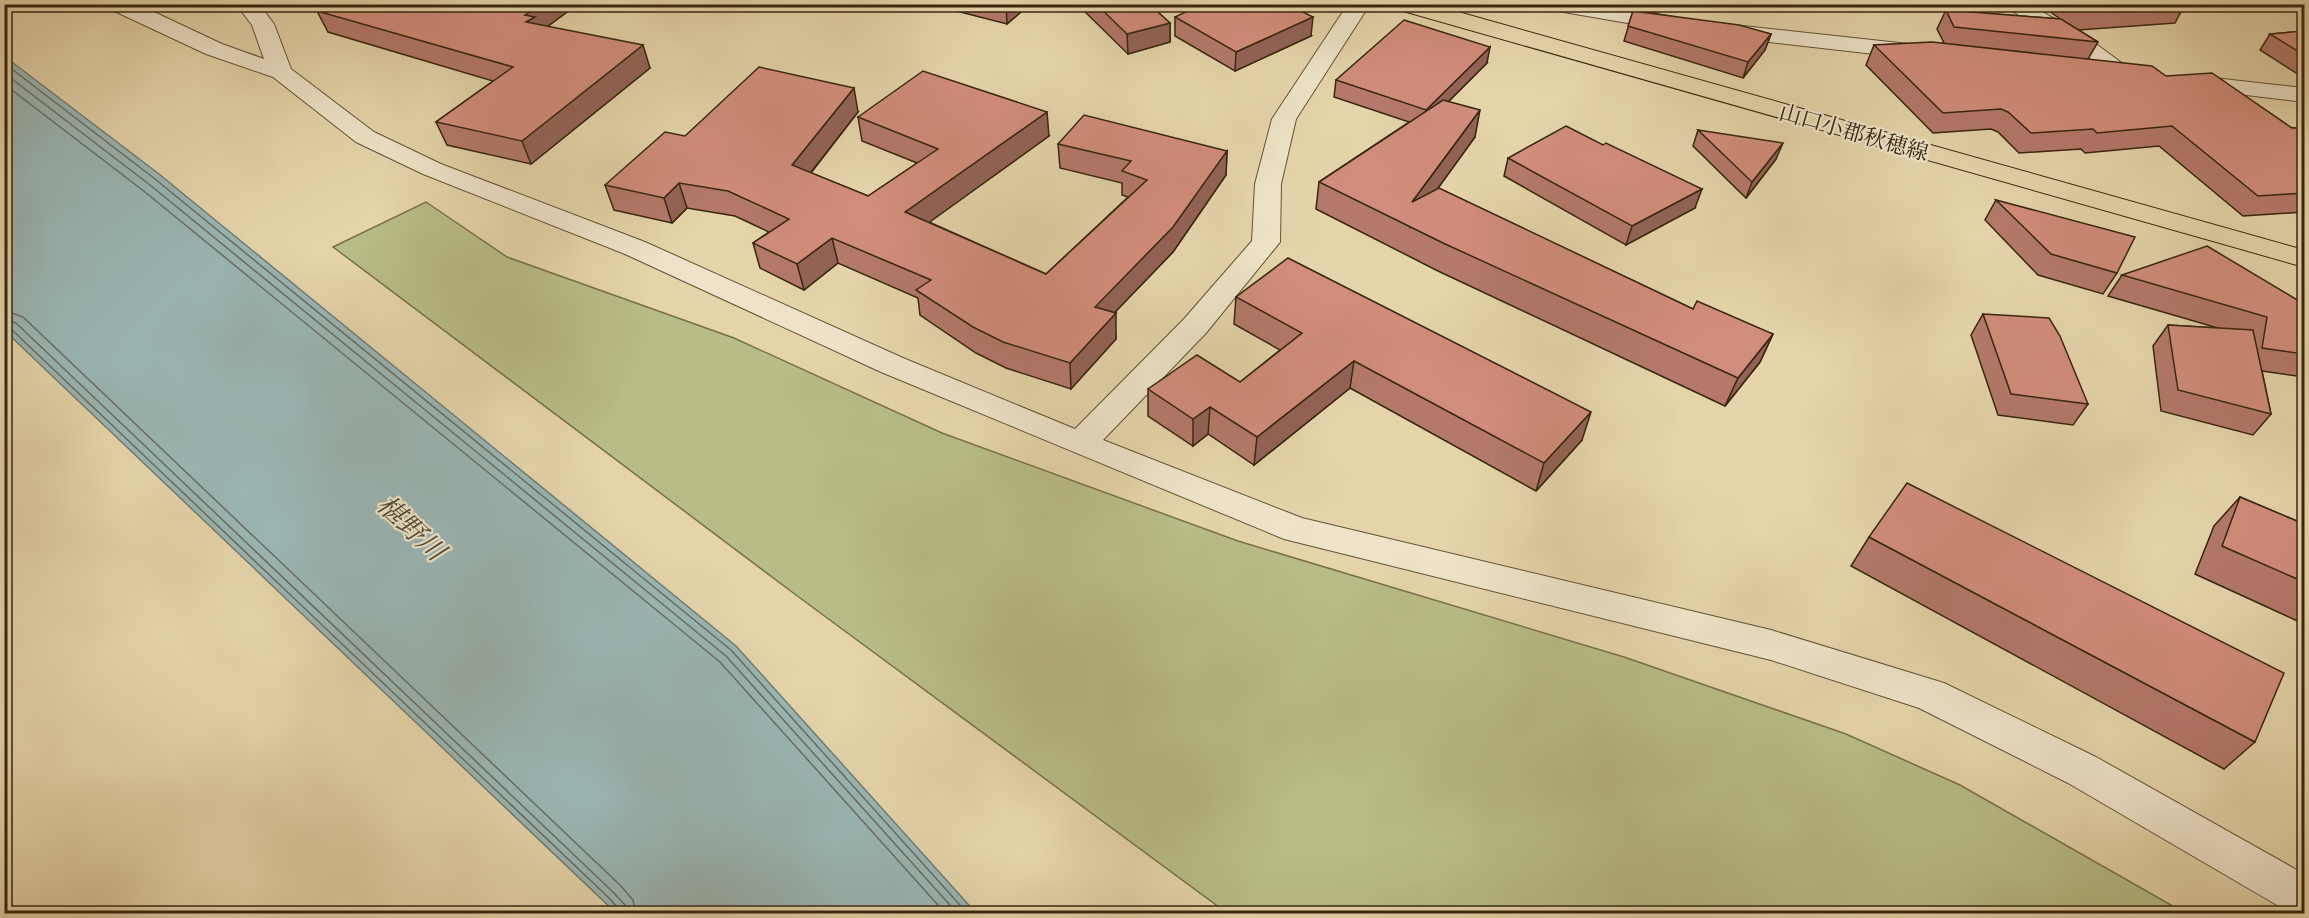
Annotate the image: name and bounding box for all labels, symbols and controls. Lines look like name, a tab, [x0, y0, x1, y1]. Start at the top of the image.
street label: 山口小郡秋穂線	[1776, 99, 1931, 168]
water label: 椹野川	[369, 489, 454, 571]

